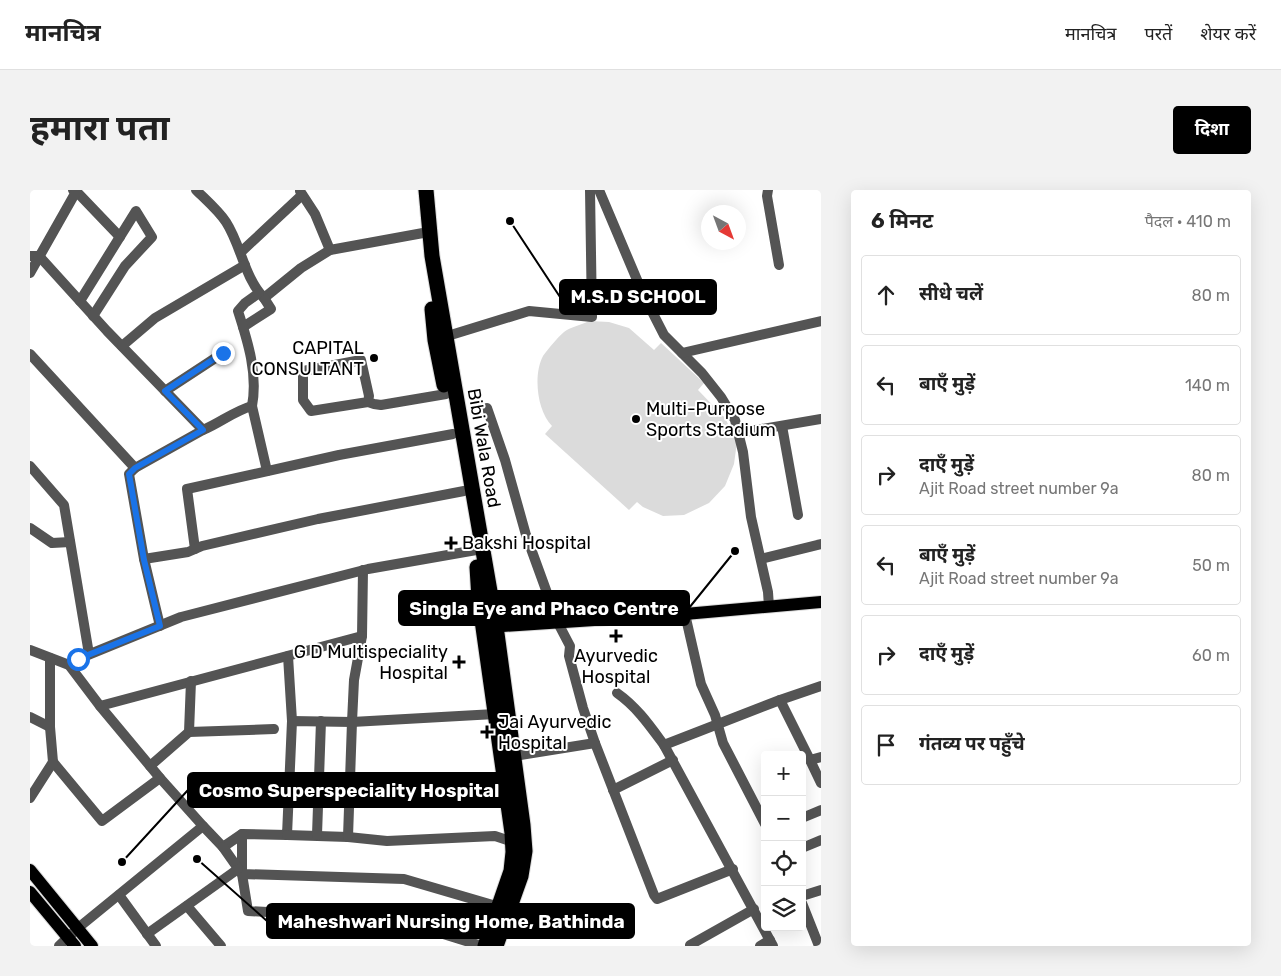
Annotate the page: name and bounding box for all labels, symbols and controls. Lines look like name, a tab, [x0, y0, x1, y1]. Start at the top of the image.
text: मानचित्र	[25, 19, 101, 47]
text: मानचित्र	[1065, 23, 1117, 45]
text: परतें	[1145, 23, 1172, 45]
text: शेयर करें	[1200, 23, 1256, 45]
button: दिशा	[1173, 106, 1251, 154]
text: हमारा पता	[30, 107, 170, 149]
north arrow	[701, 205, 746, 250]
text: 6 मिनट	[871, 208, 933, 233]
text: पैदल · 410 m	[1145, 212, 1231, 231]
callout: M.S.D SCHOOL	[560, 280, 716, 314]
icon: ahead	[872, 281, 900, 309]
text: सीधे चलें	[919, 282, 983, 305]
text: M.S.D SCHOOL	[570, 285, 706, 308]
text: 80 m	[1192, 286, 1230, 305]
place label: CAPITAL CONSULTANT	[251, 337, 364, 380]
route end	[212, 342, 235, 365]
marker: CAPITAL CONSULTANT	[368, 352, 380, 364]
icon: left	[872, 371, 900, 399]
text: बाएँ मुड़ें	[919, 372, 975, 395]
text: 140 m	[1185, 376, 1230, 395]
street label: Bibi Wala Road	[463, 387, 505, 509]
place label: Multi-Purpose Sports Stadium	[646, 398, 776, 441]
marker: Multi-Purpose Sports Stadium	[630, 413, 642, 425]
text: दाएँ मुड़ें	[919, 453, 974, 476]
icon: right	[872, 461, 900, 489]
text: 80 m	[1192, 466, 1230, 485]
text: Ajit Road street number 9a	[919, 479, 1119, 498]
place label: Bakshi Hospital	[462, 532, 591, 554]
marker: Bakshi Hospital	[444, 536, 458, 550]
text: बाएँ मुड़ें	[919, 543, 975, 566]
icon: left	[872, 551, 900, 579]
text: 50 m	[1192, 556, 1230, 575]
text: Ajit Road street number 9a	[919, 569, 1119, 588]
callout: Singla Eye and Phaco Centre	[399, 591, 689, 625]
text: Singla Eye and Phaco Centre	[409, 597, 679, 620]
marker: Ayurvedic Hospital	[609, 629, 623, 643]
place label: G D Multispeciality Hospital	[294, 641, 448, 684]
icon: right	[872, 641, 900, 669]
text: दाएँ मुड़ें	[919, 642, 974, 665]
place label: Ayurvedic Hospital	[574, 645, 658, 688]
text: 60 m	[1192, 646, 1230, 665]
route start	[67, 648, 90, 671]
marker: G D Multispeciality Hospital	[452, 655, 466, 669]
place label: Jai Ayurvedic Hospital	[498, 711, 611, 754]
marker: Jai Ayurvedic Hospital	[480, 725, 494, 739]
icon: arrive	[872, 731, 900, 759]
text: गंतव्य पर पहुँचे	[919, 732, 1025, 755]
map controls	[761, 751, 806, 931]
button: +	[761, 751, 806, 796]
callout: Cosmo Superspeciality Hospital	[188, 773, 510, 807]
text: Cosmo Superspeciality Hospital	[199, 779, 499, 802]
button: −	[761, 796, 806, 841]
button: locate	[761, 841, 806, 886]
button: layers	[761, 886, 806, 931]
callout: Maheshwari Nursing Home, Bathinda	[267, 904, 634, 938]
text: Maheshwari Nursing Home, Bathinda	[277, 910, 625, 933]

